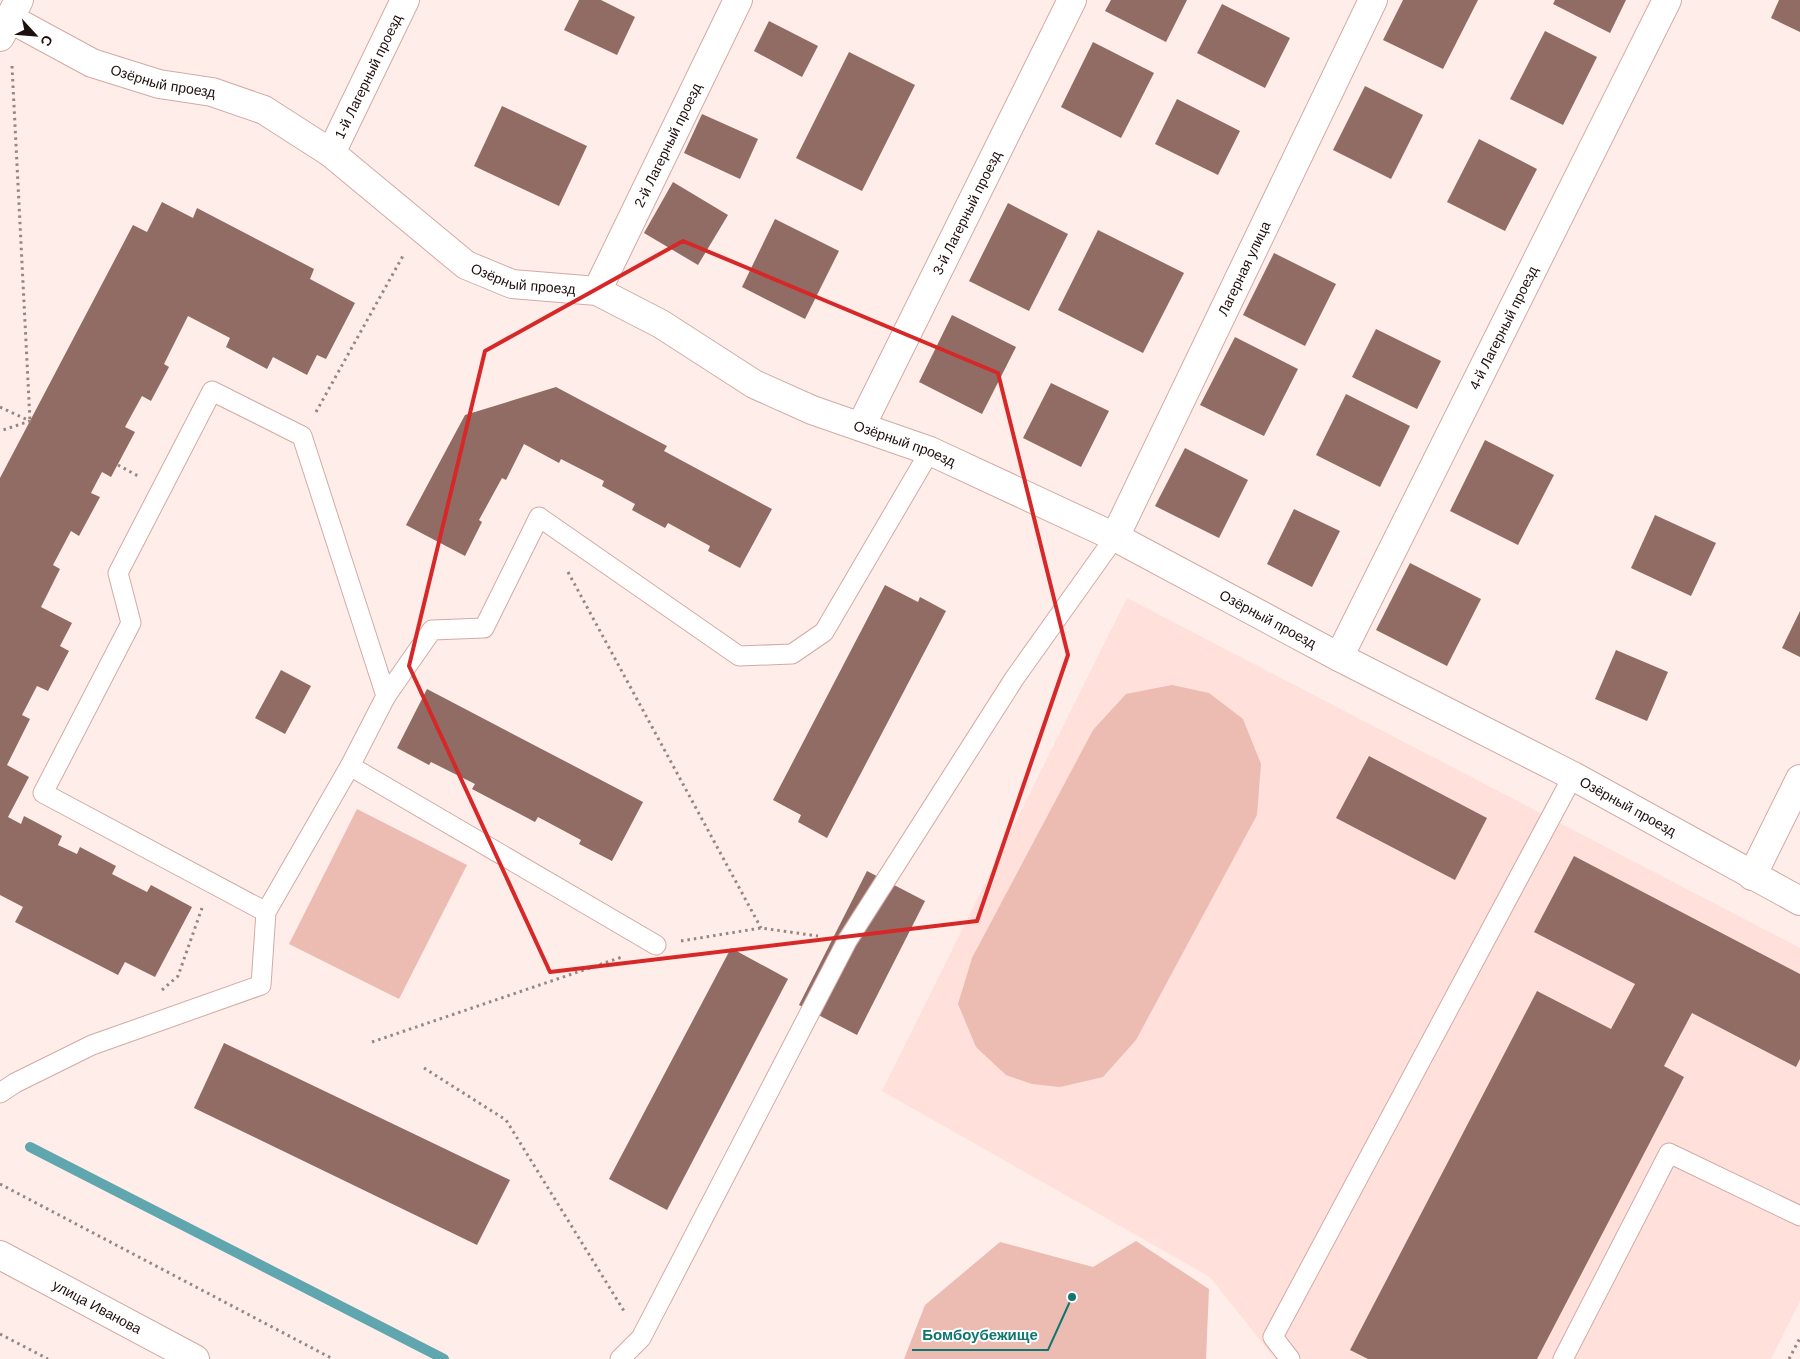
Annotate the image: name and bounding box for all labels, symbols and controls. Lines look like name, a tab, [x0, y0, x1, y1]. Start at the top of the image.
north arrow	[10, 10, 60, 60]
street label: 1-й Лагерный проезд	[331, 12, 405, 141]
text: С	[37, 33, 56, 49]
street label: Озёрный проезд	[109, 61, 217, 100]
street label: 2-й Лагерный проезд	[631, 81, 705, 210]
street label: 3-й Лагерный проезд	[929, 148, 1004, 277]
street label: Лагерная улица	[1215, 218, 1274, 318]
street label: Озёрный проезд	[469, 260, 576, 297]
street label: 4-й Лагерный проезд	[1466, 263, 1541, 392]
street label: Озёрный проезд	[852, 417, 958, 470]
street label: Озёрный проезд	[1217, 587, 1319, 651]
street label: Озёрный проезд	[1577, 773, 1679, 839]
street label: улица Иванова	[50, 1277, 144, 1337]
callout: Бомбоубежище	[912, 1320, 1048, 1350]
text: Бомбоубежище	[922, 1326, 1038, 1343]

